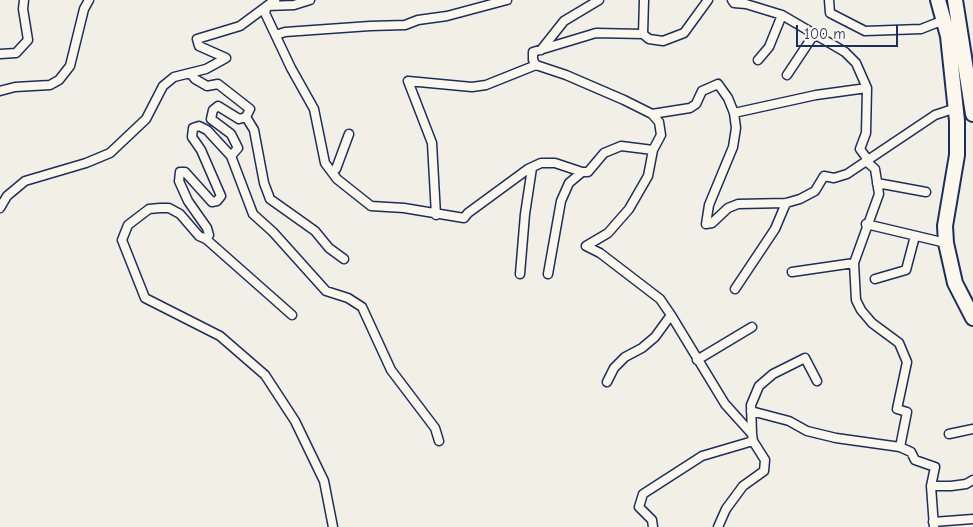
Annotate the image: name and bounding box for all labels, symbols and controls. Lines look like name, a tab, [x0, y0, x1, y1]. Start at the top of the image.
scale bar	[798, 15, 900, 47]
text: 100 m	[804, 25, 846, 43]

